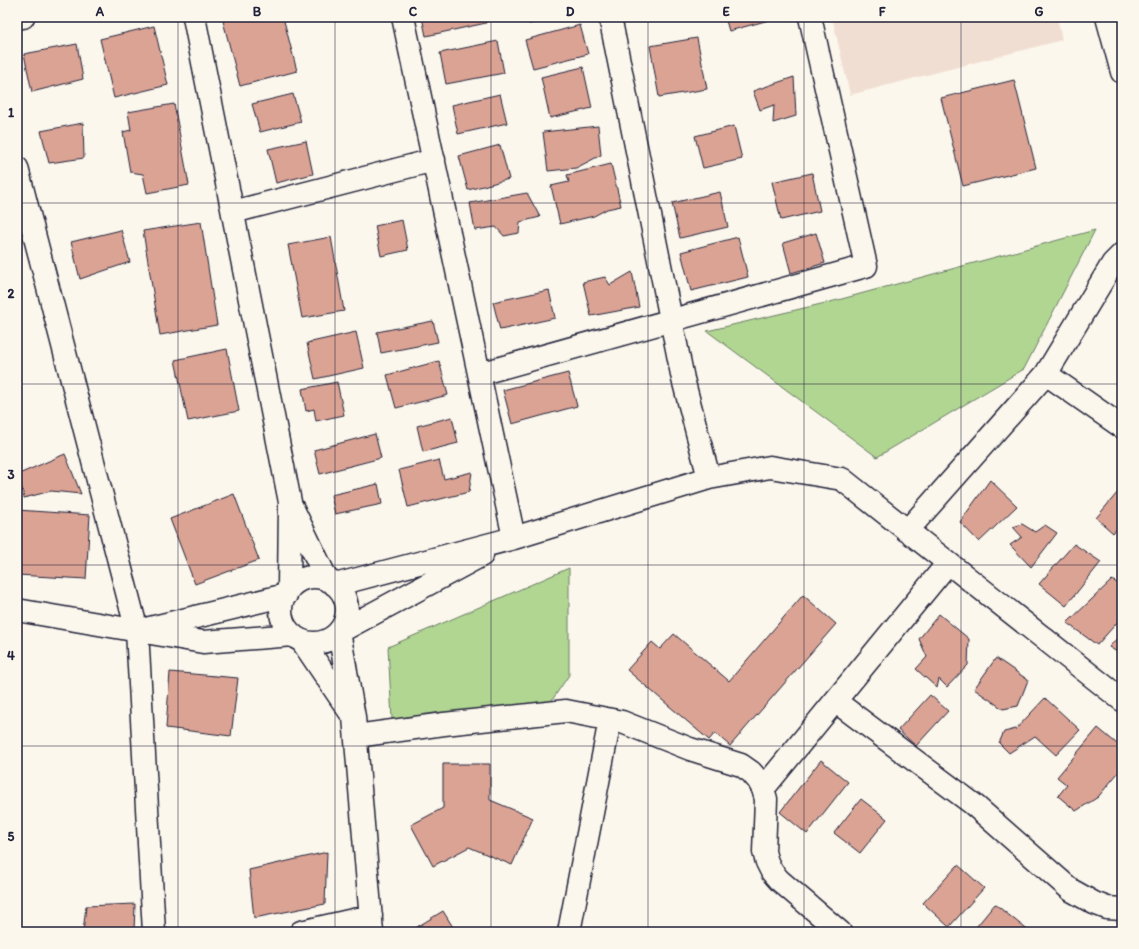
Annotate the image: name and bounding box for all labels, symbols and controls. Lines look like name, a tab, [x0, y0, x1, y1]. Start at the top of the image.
text: A	[95, 4, 105, 19]
text: B	[253, 4, 262, 19]
text: C	[409, 4, 418, 19]
text: D	[566, 4, 575, 19]
text: E	[722, 4, 730, 19]
text: F	[879, 4, 886, 19]
text: G	[1035, 4, 1044, 19]
text: 1	[8, 105, 14, 120]
text: 2	[8, 286, 15, 301]
text: 3	[7, 467, 15, 482]
text: 4	[7, 648, 15, 663]
text: 5	[8, 829, 15, 844]

